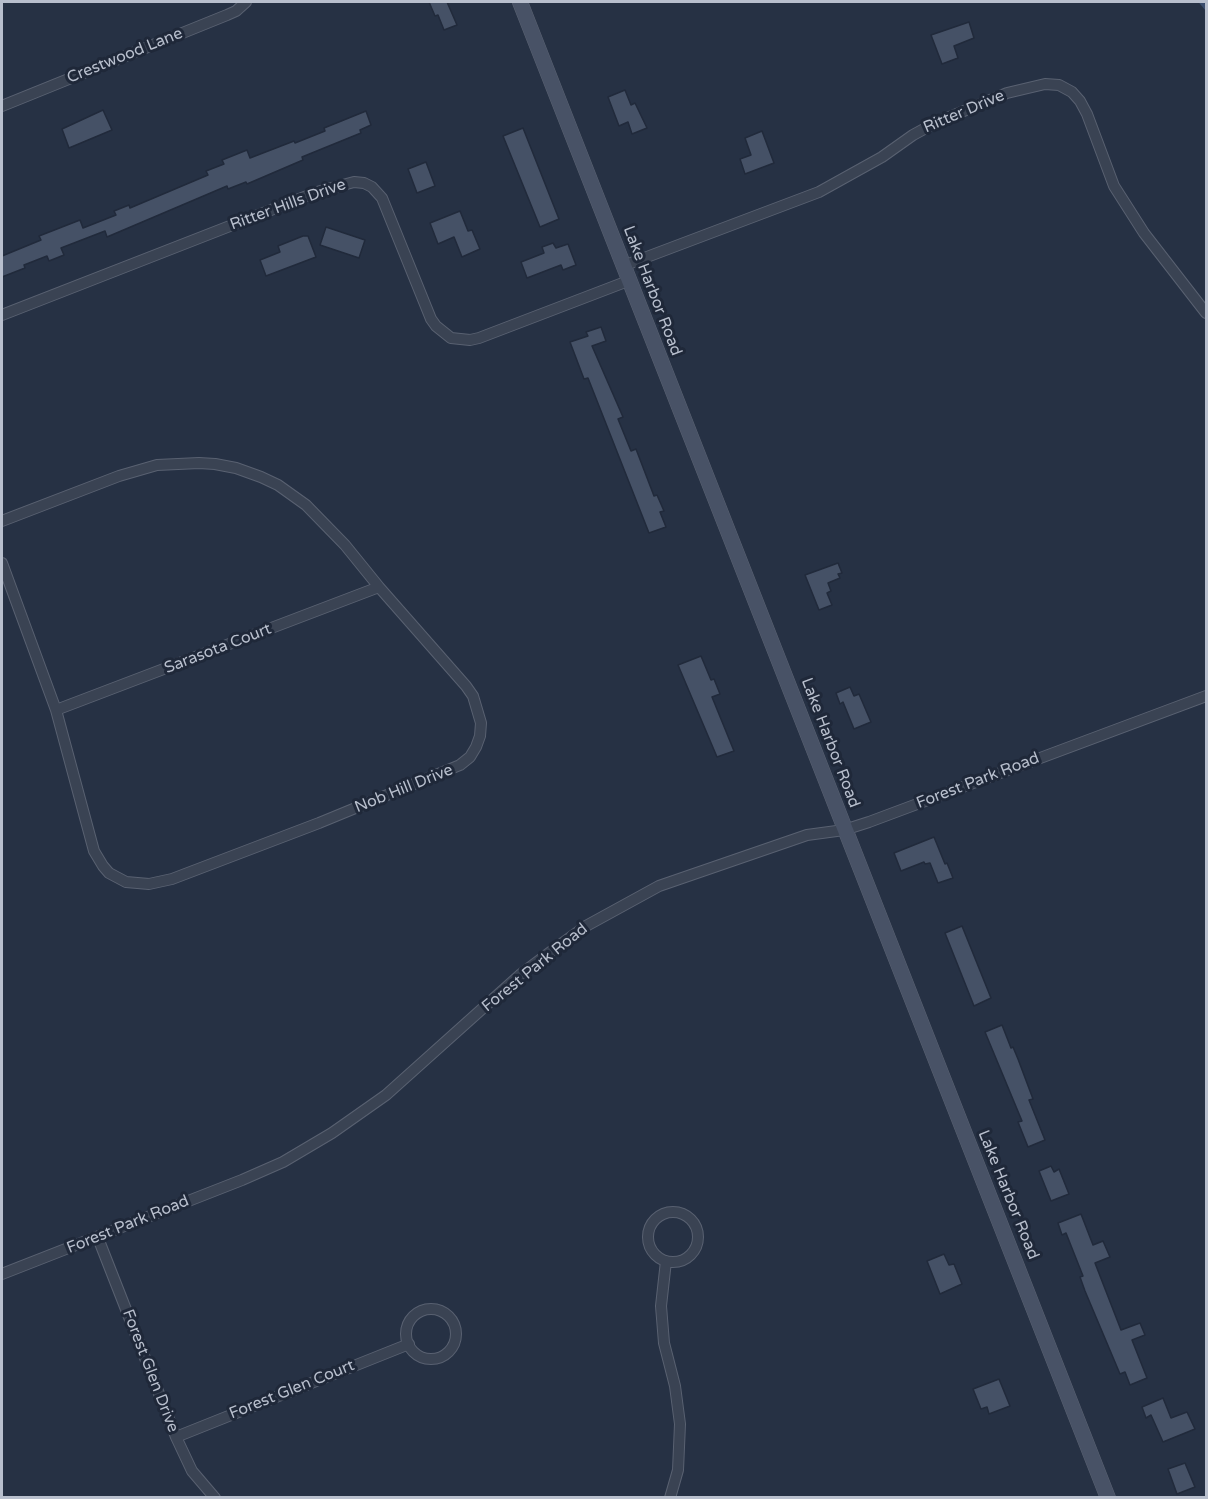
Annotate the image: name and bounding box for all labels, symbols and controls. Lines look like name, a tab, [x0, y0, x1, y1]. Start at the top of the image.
street label: Crestwood Lane	[64, 24, 186, 88]
street label: Ritter Drive	[921, 86, 1007, 138]
street label: Ritter Hills Drive	[227, 175, 349, 235]
street label: Lake Harbor Road	[618, 223, 686, 359]
street label: Sarasota Court	[162, 620, 274, 678]
street label: Lake Harbor Road	[796, 675, 864, 811]
street label: Forest Park Road	[914, 749, 1042, 813]
street label: Nob Hill Drive	[352, 761, 456, 817]
street label: Forest Park Road	[478, 920, 592, 1016]
street label: Lake Harbor Road	[973, 1128, 1043, 1262]
street label: Forest Park Road	[64, 1192, 192, 1258]
street label: Forest Glen Drive	[118, 1307, 182, 1435]
street label: Forest Glen Court	[227, 1356, 357, 1424]

